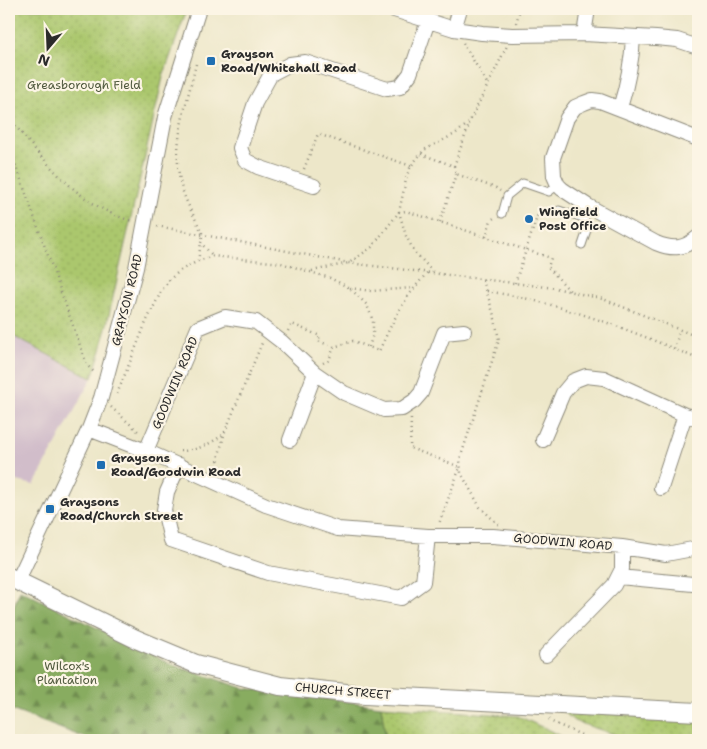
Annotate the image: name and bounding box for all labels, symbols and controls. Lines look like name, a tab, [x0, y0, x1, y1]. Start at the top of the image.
north arrow	[22, 22, 72, 72]
place label: Grayson Road/Whitehall Road	[221, 46, 357, 76]
text: N	[36, 50, 52, 71]
marker: Grayson Road/Whitehall Road	[205, 55, 217, 67]
park label: Greasborough Field	[27, 77, 141, 93]
place label: Wingfield Post Office	[539, 204, 606, 234]
marker: Wingfield Post Office	[523, 213, 535, 225]
street label: GRAYSON ROAD	[108, 253, 146, 347]
street label: GOODWIN ROAD	[148, 334, 202, 432]
place label: Graysons Road/Goodwin Road	[111, 450, 241, 480]
marker: Graysons Road/Goodwin Road	[95, 459, 107, 471]
place label: Graysons Road/Church Street	[60, 494, 183, 524]
marker: Graysons Road/Church Street	[44, 503, 56, 515]
street label: GOODWIN ROAD	[513, 530, 613, 554]
park label: Wilcox's Plantation	[37, 658, 97, 688]
street label: CHURCH STREET	[294, 679, 392, 703]

